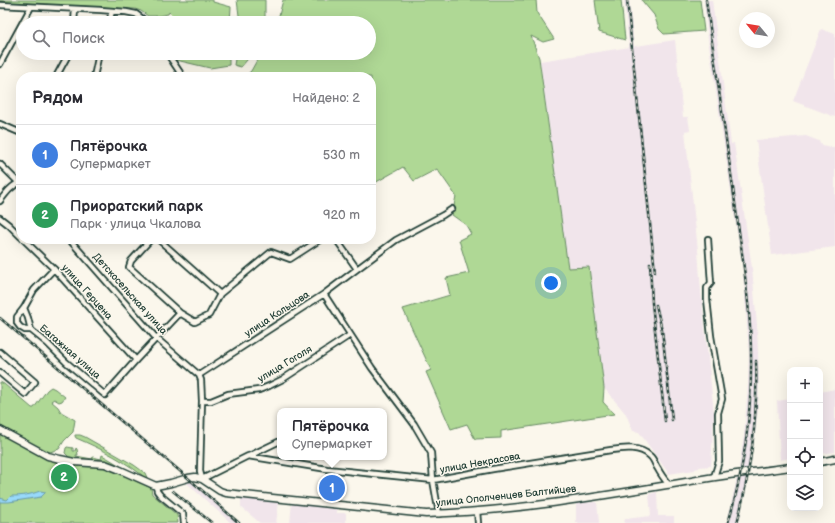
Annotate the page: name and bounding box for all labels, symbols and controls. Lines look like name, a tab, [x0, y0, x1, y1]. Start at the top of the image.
north arrow	[739, 12, 775, 48]
search box	[16, 16, 376, 60]
icon: search	[30, 27, 52, 49]
text: Поиск	[62, 29, 105, 48]
text: Рядом	[32, 88, 83, 108]
text: Найдено: 2	[292, 90, 360, 106]
text: Пятёрочка	[70, 137, 147, 156]
text: 1	[42, 147, 48, 163]
text: 530 m	[323, 147, 360, 163]
text: Супермаркет	[70, 156, 151, 172]
text: Приоратский парк	[70, 197, 203, 216]
text: 2	[41, 207, 49, 223]
text: 920 m	[323, 207, 360, 223]
text: Парк · улица Чкалова	[70, 216, 201, 232]
street label: Детскосельская улица	[90, 251, 170, 337]
street label: улица Герцена	[59, 262, 115, 322]
your location	[541, 273, 561, 293]
street label: улица Кольцова	[242, 289, 312, 339]
street label: Багажная улица	[37, 322, 103, 382]
street label: улица Гоголя	[256, 343, 315, 385]
map controls	[787, 367, 823, 511]
button: +	[787, 367, 823, 403]
button: −	[787, 403, 823, 439]
popup	[277, 408, 387, 460]
text: Пятёрочка	[292, 417, 369, 436]
text: Супермаркет	[292, 436, 372, 452]
button: locate	[787, 439, 823, 475]
street label: улица Некрасова	[439, 450, 521, 476]
pin: 2	[51, 462, 77, 492]
pin: 1	[319, 473, 345, 503]
button: layers	[787, 475, 823, 511]
street label: улица Ополченцев Балтийцев	[435, 483, 578, 509]

